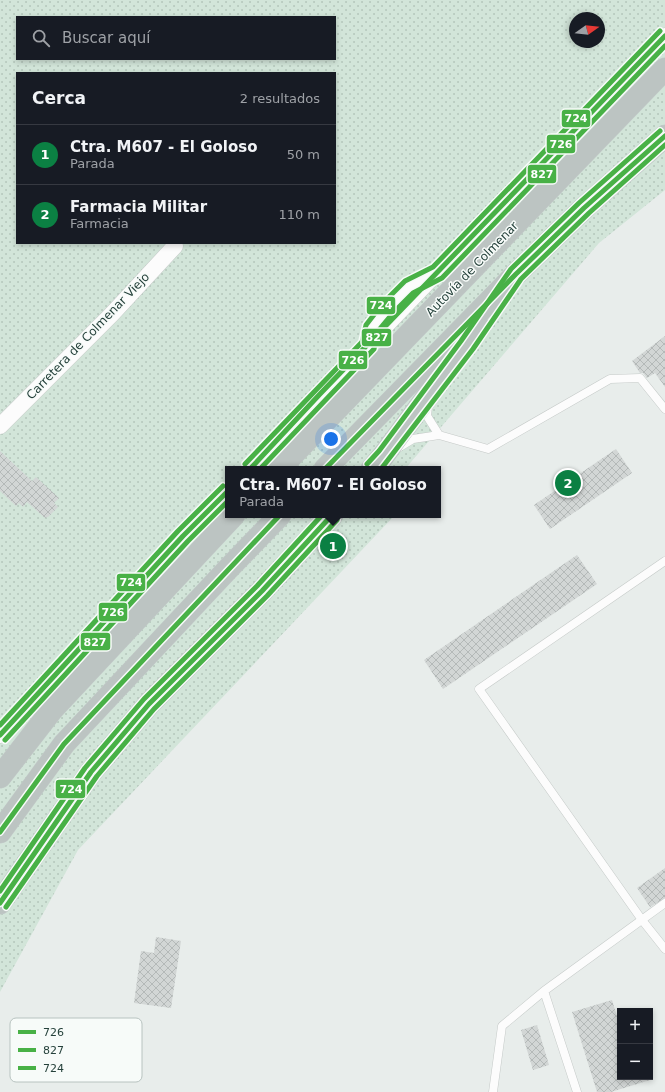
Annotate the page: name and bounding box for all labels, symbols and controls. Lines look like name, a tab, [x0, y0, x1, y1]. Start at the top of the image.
north arrow	[569, 12, 605, 48]
search box	[16, 16, 336, 60]
icon: search	[30, 27, 52, 49]
text: Buscar aquí	[62, 29, 150, 47]
text: Cerca	[32, 88, 86, 108]
text: 2 resultados	[240, 91, 320, 106]
line badge: 724	[561, 109, 591, 128]
text: 724	[565, 112, 588, 125]
line badge: 726	[546, 134, 576, 154]
text: Ctra. M607 - El Goloso	[70, 138, 257, 156]
text: 726	[550, 138, 573, 151]
text: 1	[40, 147, 50, 162]
text: 50 m	[287, 147, 320, 162]
text: Parada	[70, 156, 115, 171]
line badge: 827	[527, 164, 557, 184]
text: 827	[531, 168, 553, 181]
text: Farmacia Militar	[70, 198, 207, 216]
text: 2	[40, 207, 50, 222]
text: 110 m	[278, 207, 320, 222]
text: Farmacia	[70, 216, 129, 231]
street label: Autovía de Colmenar	[423, 219, 521, 319]
street label: Carretera de Colmenar Viejo	[24, 270, 152, 402]
line badge: 724	[366, 296, 396, 315]
text: 724	[370, 299, 393, 312]
line badge: 827	[361, 328, 392, 347]
text: 827	[366, 331, 388, 344]
line badge: 726	[338, 350, 368, 370]
text: 726	[342, 354, 365, 367]
your location	[321, 429, 341, 449]
popup	[225, 466, 441, 518]
pin: 2	[555, 468, 581, 498]
text: Ctra. M607 - El Goloso	[239, 476, 427, 494]
text: Parada	[239, 494, 284, 509]
pin: 1	[320, 531, 346, 561]
line badge: 724	[116, 573, 146, 592]
text: 724	[120, 576, 143, 589]
line badge: 726	[98, 602, 128, 622]
text: 726	[102, 606, 125, 619]
line badge: 827	[80, 632, 111, 651]
text: 827	[84, 636, 106, 649]
line badge: 724	[55, 779, 86, 799]
text: 724	[60, 783, 83, 796]
map controls	[617, 1008, 653, 1080]
button: +	[617, 1008, 653, 1044]
legend	[10, 1018, 142, 1082]
text: 726	[43, 1026, 64, 1039]
text: 827	[43, 1044, 64, 1057]
button: −	[617, 1044, 653, 1080]
text: 724	[43, 1062, 64, 1075]

